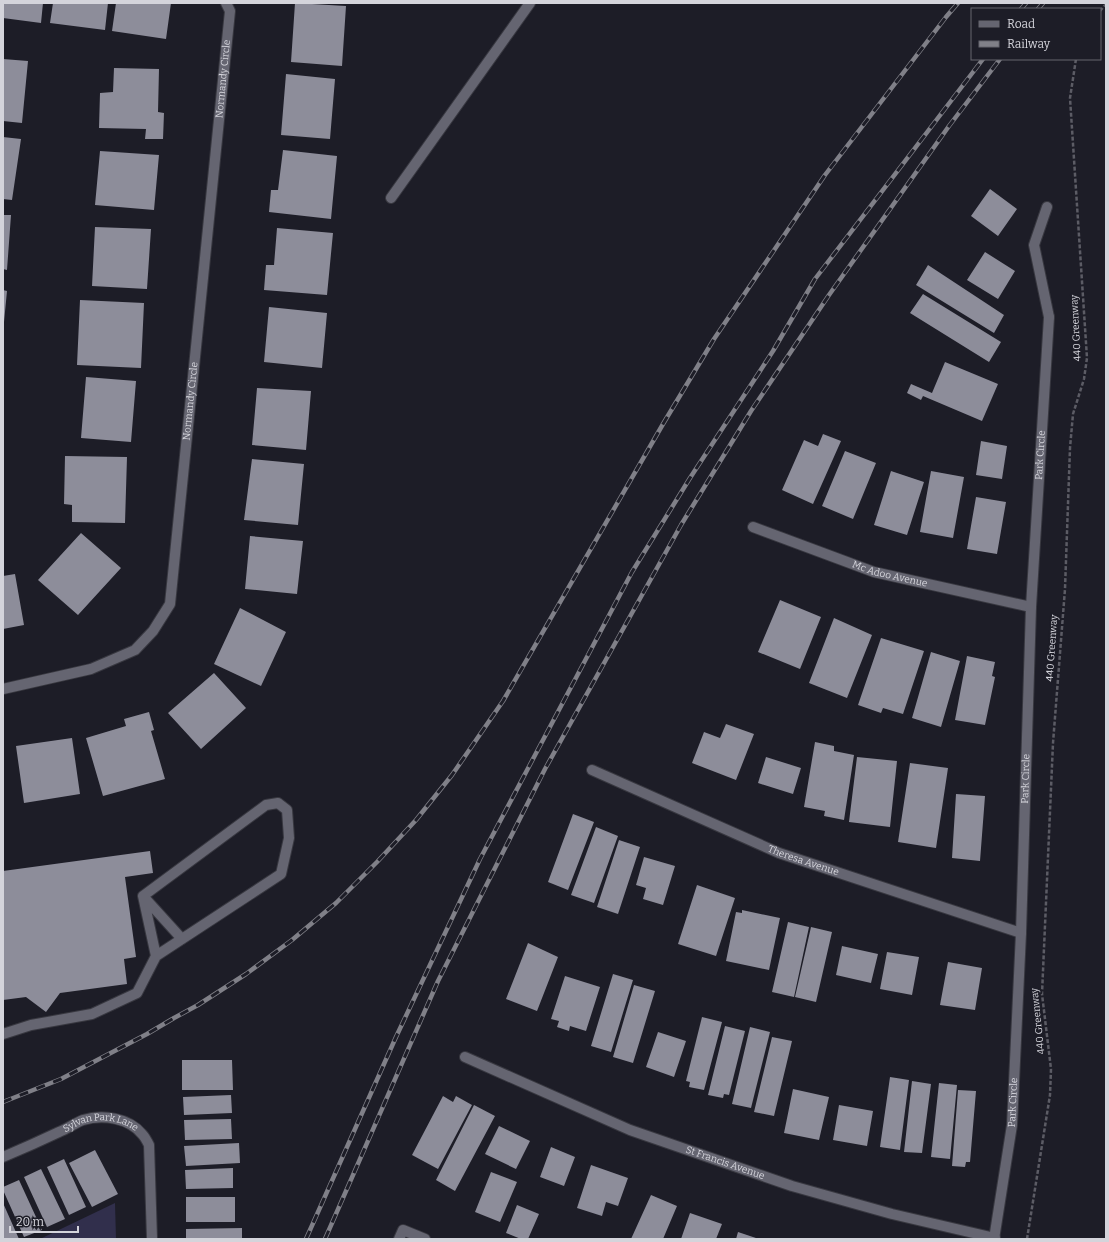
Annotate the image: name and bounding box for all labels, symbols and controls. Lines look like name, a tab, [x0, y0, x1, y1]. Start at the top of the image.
legend	[971, 8, 1101, 60]
text: Road	[1007, 17, 1035, 31]
text: Railway	[1007, 37, 1051, 51]
street label: Normandy Circle	[213, 39, 233, 119]
street label: 440 Greenway	[1068, 294, 1084, 362]
street label: Normandy Circle	[181, 361, 200, 441]
street label: Park Circle	[1033, 430, 1048, 480]
street label: Mc Adoo Avenue	[851, 558, 929, 590]
street label: 440 Greenway	[1044, 613, 1060, 682]
street label: Park Circle	[1019, 754, 1032, 804]
street label: Theresa Avenue	[766, 843, 840, 878]
street label: 440 Greenway	[1028, 986, 1047, 1055]
street label: Park Circle	[1006, 1077, 1020, 1128]
text: Sylvan Park Lane	[61, 1111, 141, 1135]
street label: Sylvan Park Lane	[61, 1126, 139, 1138]
street label: St Francis Avenue	[684, 1144, 766, 1182]
scale bar	[10, 1208, 78, 1234]
text: 20 m	[16, 1215, 45, 1229]

